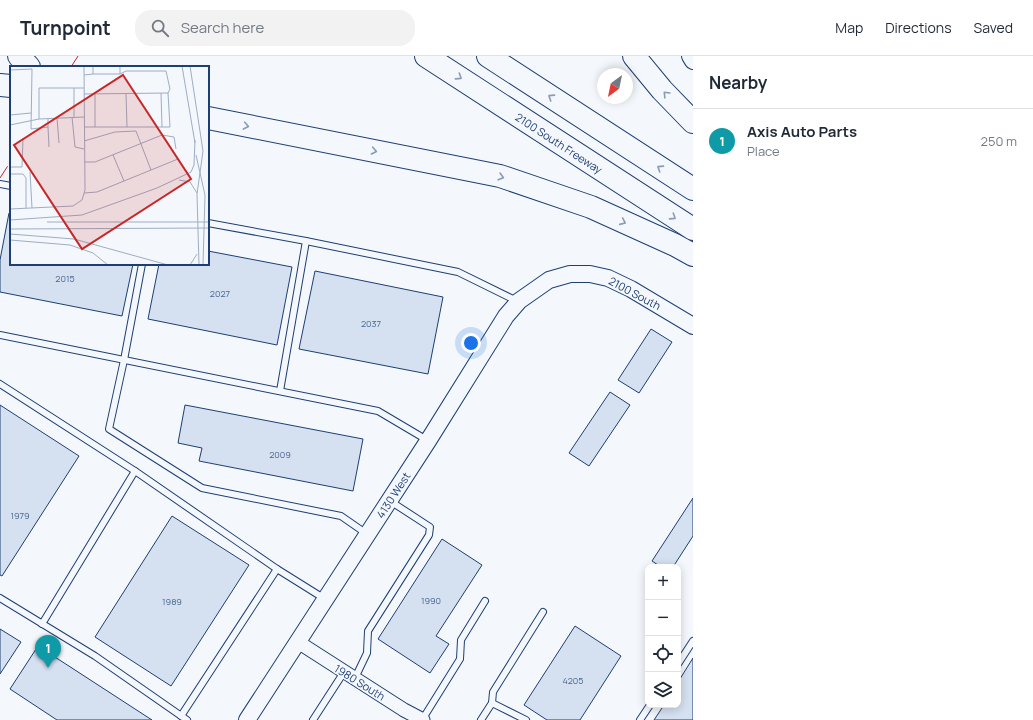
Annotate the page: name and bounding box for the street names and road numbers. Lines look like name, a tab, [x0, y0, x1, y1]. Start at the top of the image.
street label: 2100 South Freeway	[513, 109, 606, 177]
street label: 2100 South	[606, 273, 664, 313]
street label: 4130 West	[373, 469, 413, 521]
street label: 1980 South	[332, 660, 388, 704]

